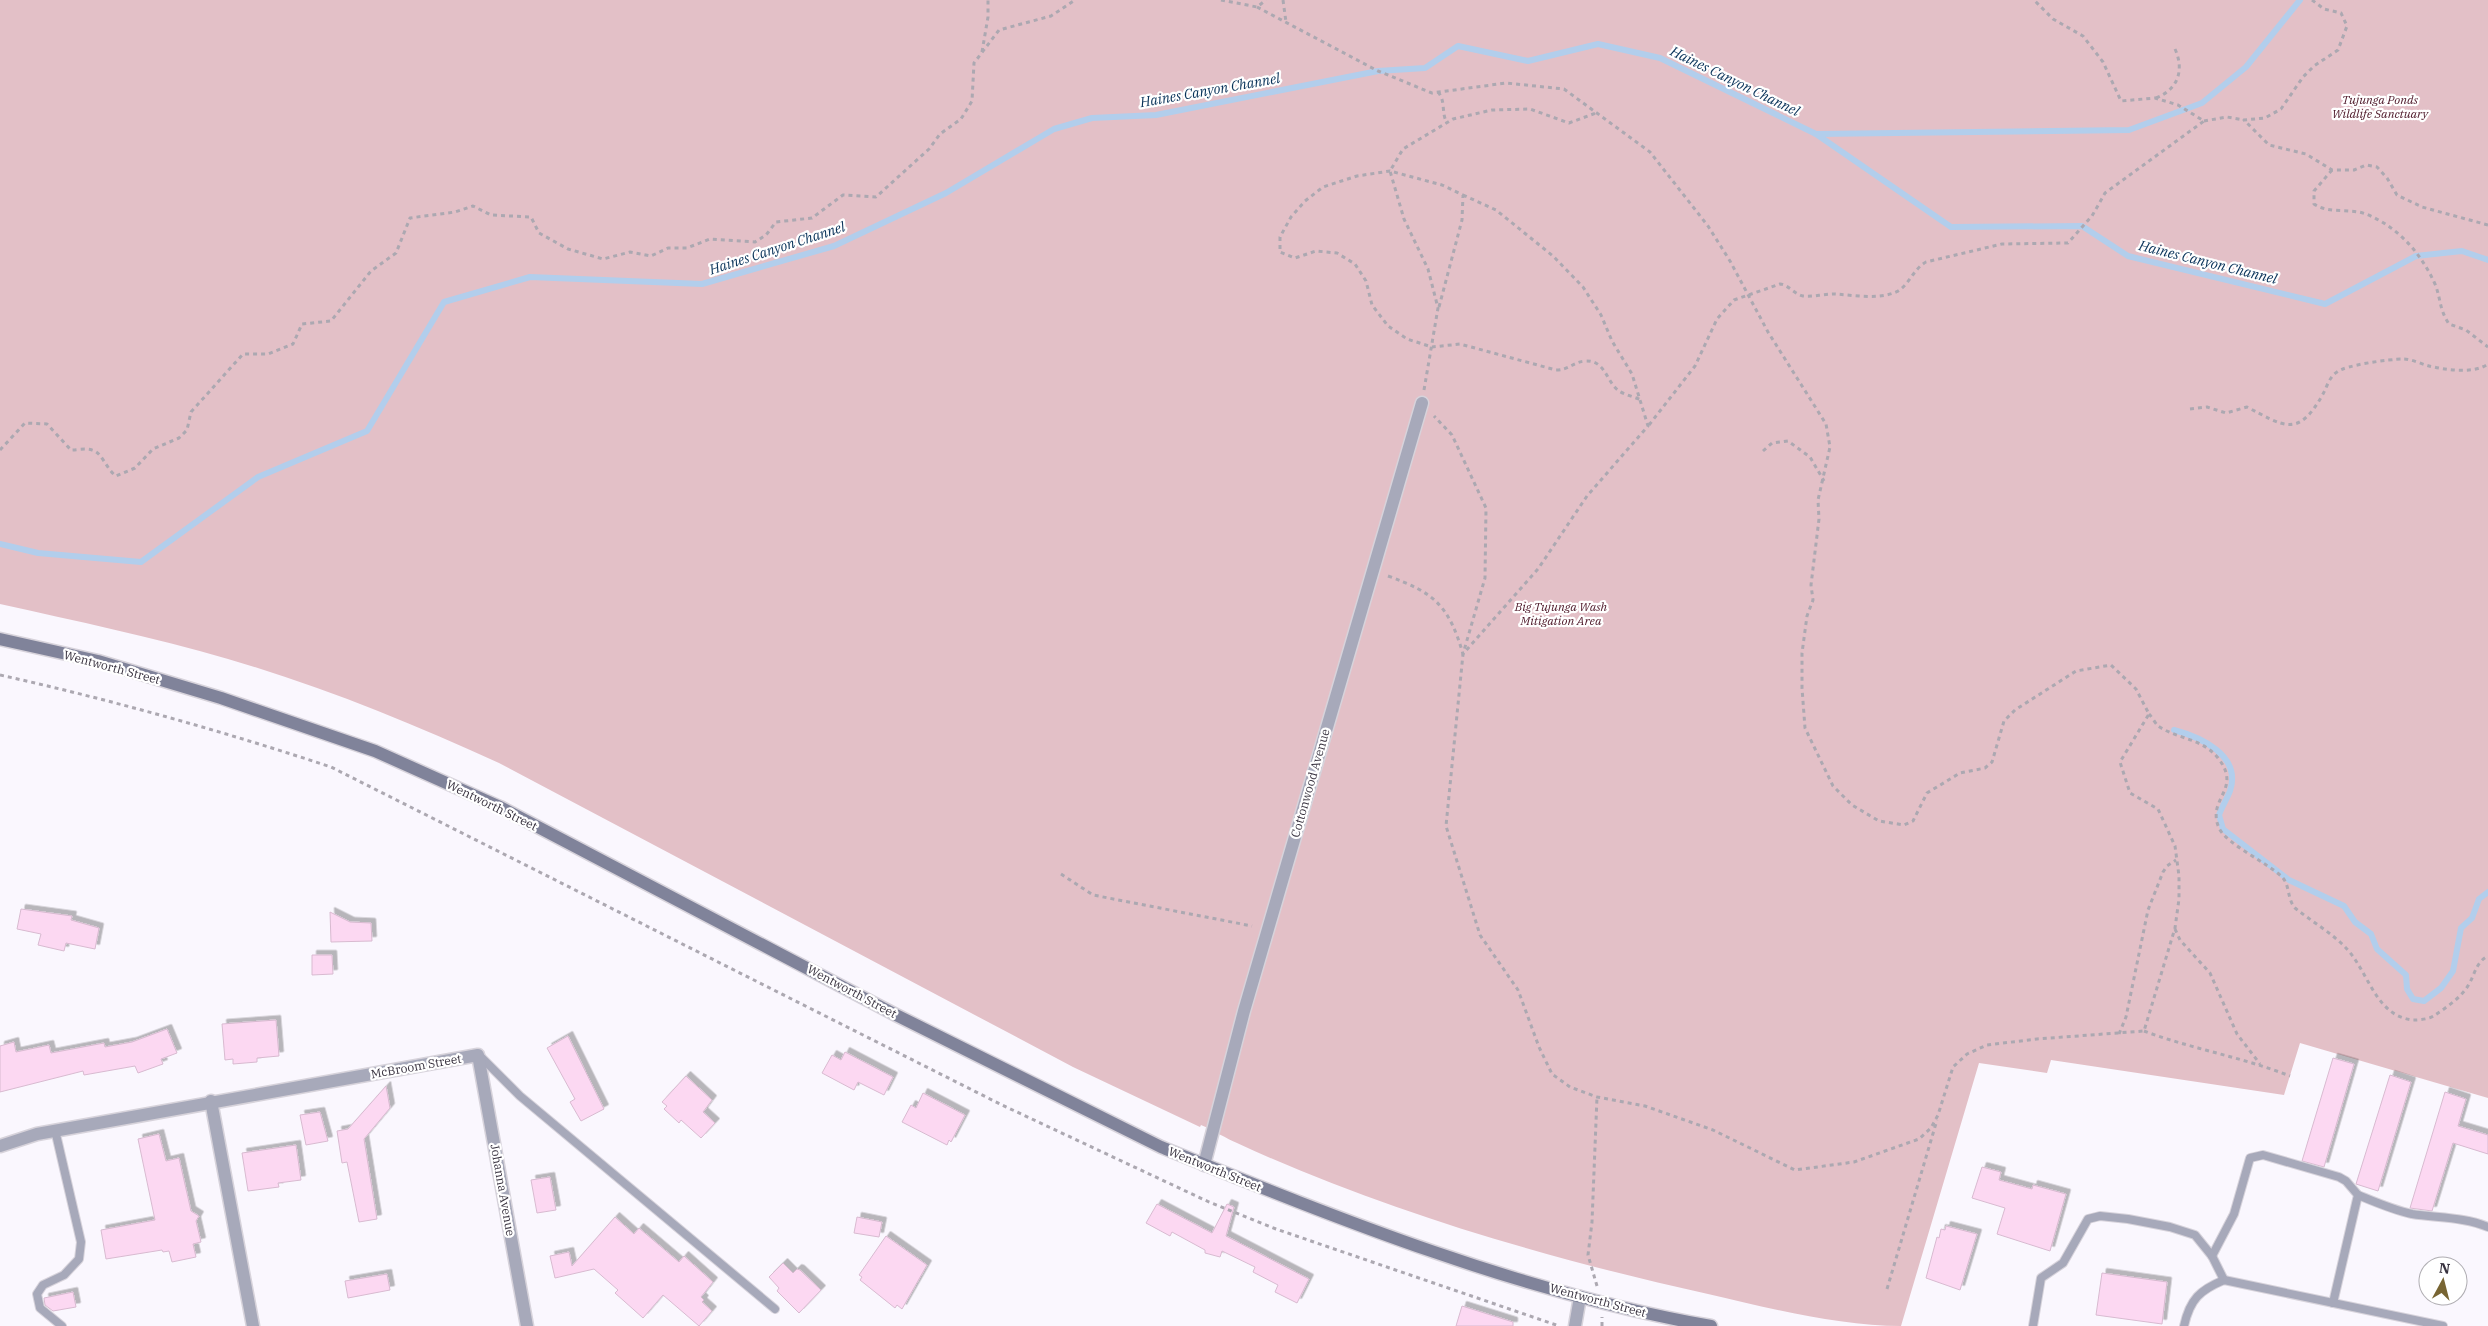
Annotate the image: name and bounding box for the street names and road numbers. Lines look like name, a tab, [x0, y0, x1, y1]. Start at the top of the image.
street label: Wentworth Street	[62, 647, 162, 687]
street label: Cottonwood Avenue	[1287, 727, 1333, 839]
street label: Wentworth Street	[444, 777, 540, 833]
street label: Wentworth Street	[805, 961, 899, 1021]
street label: McBroom Street	[370, 1051, 462, 1081]
street label: Johanna Avenue	[488, 1143, 518, 1237]
street label: Wentworth Street	[1166, 1143, 1264, 1195]
street label: Wentworth Street	[1548, 1280, 1648, 1320]

